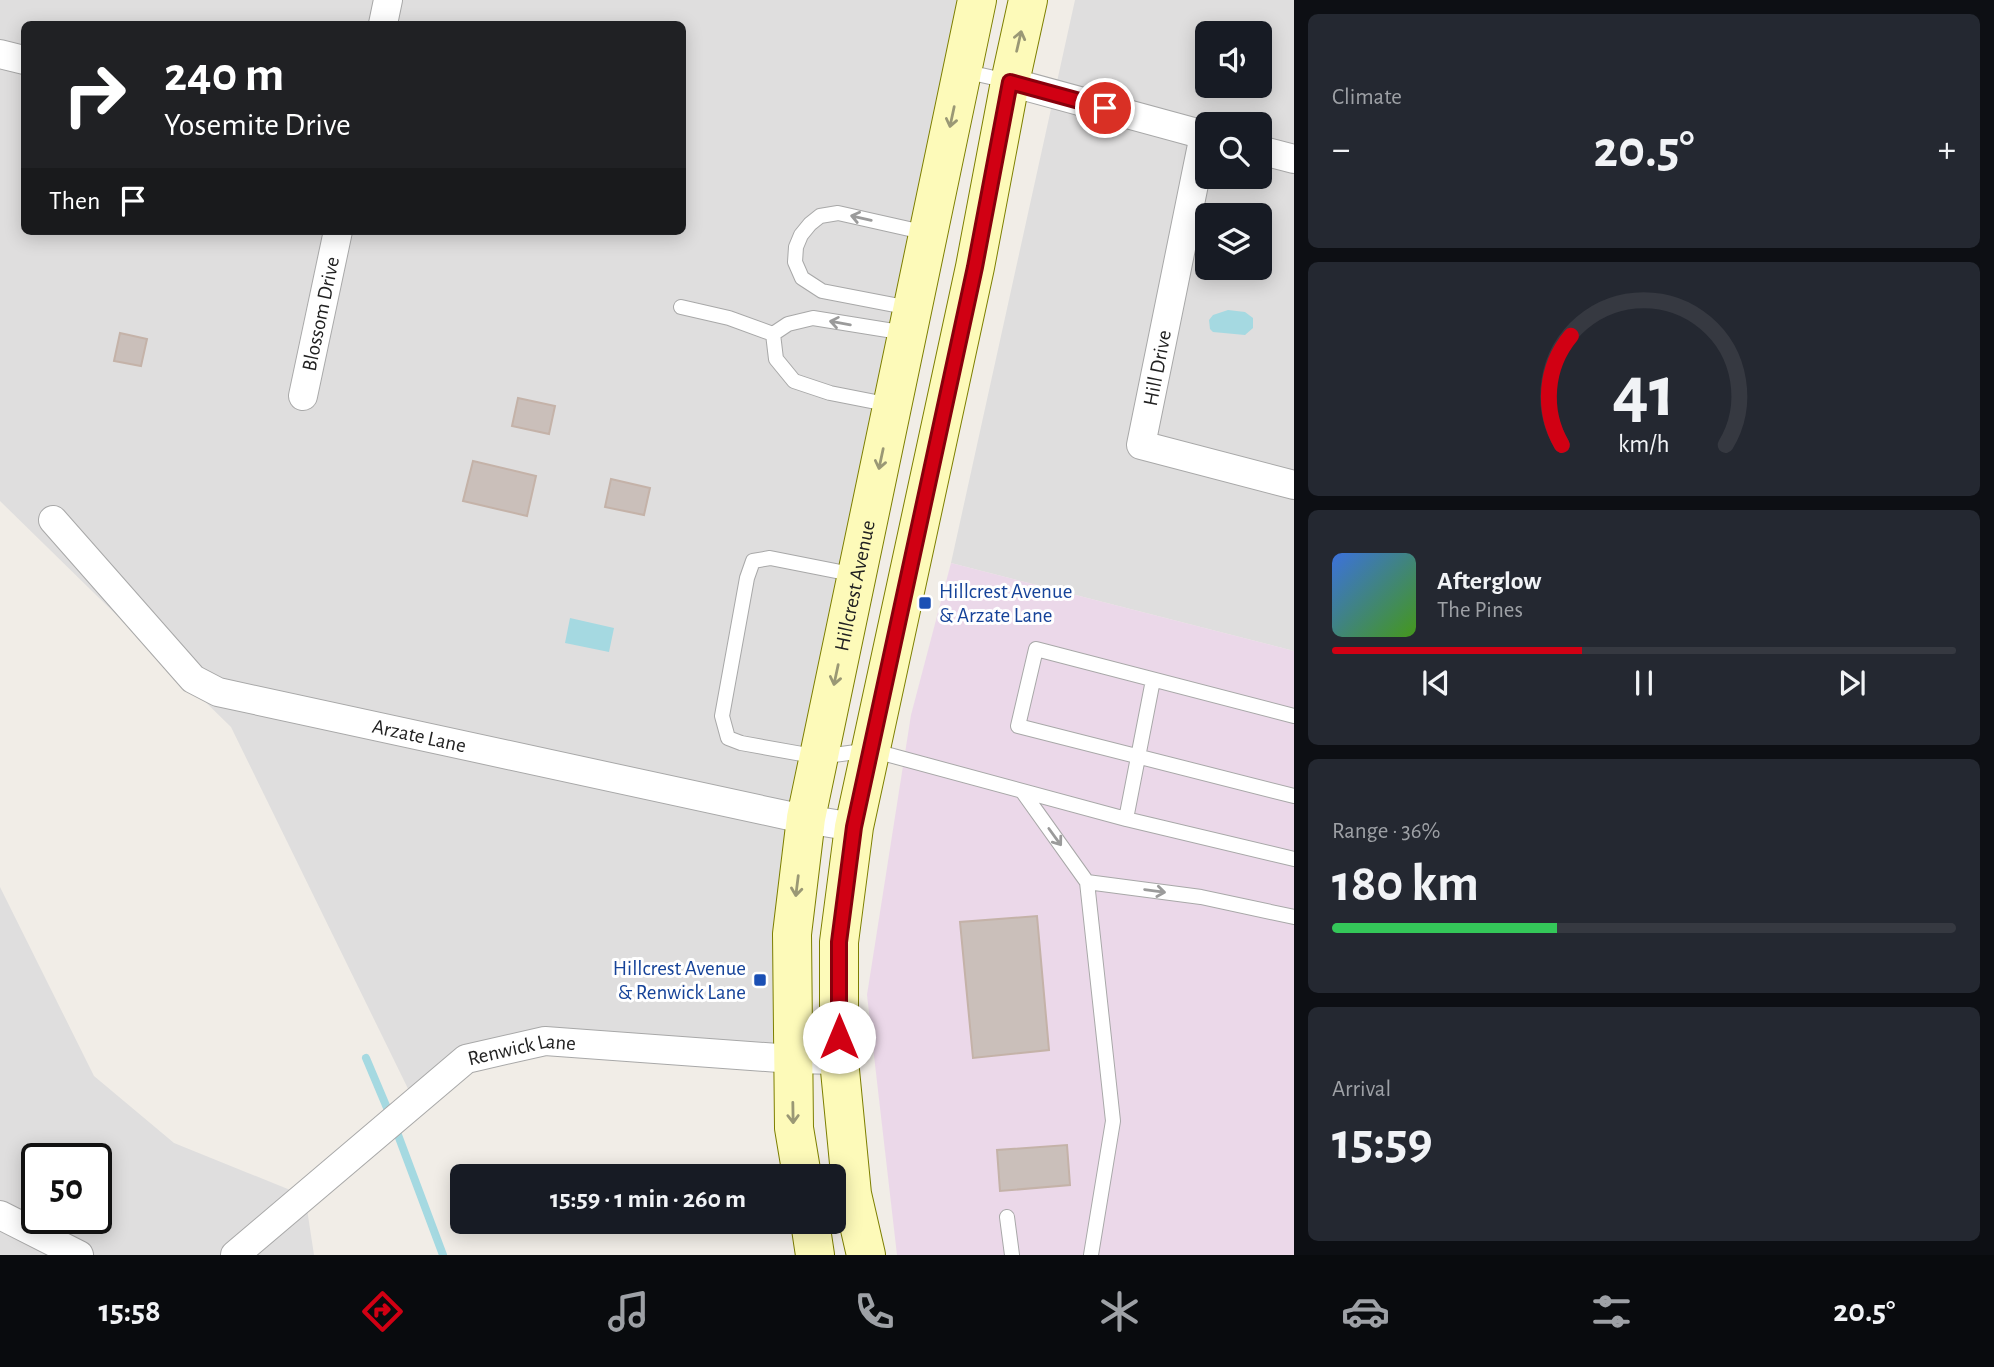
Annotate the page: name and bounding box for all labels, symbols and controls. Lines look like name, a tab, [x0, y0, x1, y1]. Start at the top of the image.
map controls	[1195, 21, 1272, 280]
button: sound	[1195, 21, 1272, 98]
one-way arrow	[1012, 30, 1026, 53]
icon: right	[49, 49, 140, 140]
text: 240 m	[164, 51, 284, 100]
pin	[1075, 78, 1135, 138]
text: Climate	[1332, 86, 1402, 109]
icon: arrive	[1086, 89, 1124, 127]
one-way arrow	[945, 105, 959, 128]
text: Yosemite Drive	[164, 109, 351, 141]
button: search	[1195, 112, 1272, 189]
text: 20.5°	[1593, 124, 1695, 176]
text: −	[1332, 131, 1350, 169]
text: +	[1938, 131, 1956, 169]
icon: arrive	[114, 182, 152, 220]
text: Then	[49, 188, 100, 214]
button: layers	[1195, 203, 1272, 280]
one-way arrow	[850, 211, 873, 225]
street label: Blossom Drive	[299, 255, 343, 373]
one-way arrow	[829, 316, 852, 329]
street label: Hill Drive	[1140, 328, 1175, 408]
text: 41	[1613, 358, 1675, 431]
text: km/h	[1618, 432, 1670, 457]
one-way arrow	[873, 447, 887, 470]
street label: Hillcrest Avenue	[831, 518, 879, 653]
text: Afterglow	[1437, 568, 1541, 594]
place label: Hillcrest Avenue & Arzate Lane	[939, 581, 1072, 626]
marker: Hillcrest Avenue & Arzate Lane	[917, 595, 933, 611]
text: The Pines	[1437, 599, 1523, 622]
one-way arrow	[828, 663, 842, 686]
icon: previous	[1417, 664, 1455, 702]
icon: pause	[1625, 664, 1663, 702]
icon: next	[1833, 664, 1871, 702]
street label: Arzate Lane	[370, 716, 468, 757]
text: Range · 36%	[1332, 820, 1440, 843]
one-way arrow	[1047, 827, 1062, 846]
text: 180 km	[1332, 858, 1479, 910]
one-way arrow	[791, 874, 804, 897]
one-way arrow	[1143, 885, 1166, 898]
place label: Hillcrest Avenue & Renwick Lane	[613, 958, 746, 1003]
marker: Hillcrest Avenue & Renwick Lane	[752, 972, 768, 988]
position arrow	[802, 1000, 876, 1074]
street label: Renwick Lane	[466, 1031, 577, 1069]
text: Arrival	[1332, 1078, 1391, 1101]
one-way arrow	[787, 1102, 800, 1125]
text: 15:59	[1332, 1116, 1433, 1168]
speed limit sign: 50	[21, 1143, 112, 1234]
text: 15:59 · 1 min · 260 m	[550, 1186, 746, 1212]
icon: directions	[358, 1287, 407, 1336]
icon: music	[604, 1287, 653, 1336]
icon: phone	[850, 1287, 899, 1336]
icon: climate	[1095, 1287, 1144, 1336]
icon: car	[1341, 1287, 1390, 1336]
icon: filters	[1587, 1287, 1636, 1336]
text: 15:58	[98, 1295, 161, 1327]
text: 20.5°	[1833, 1295, 1895, 1327]

